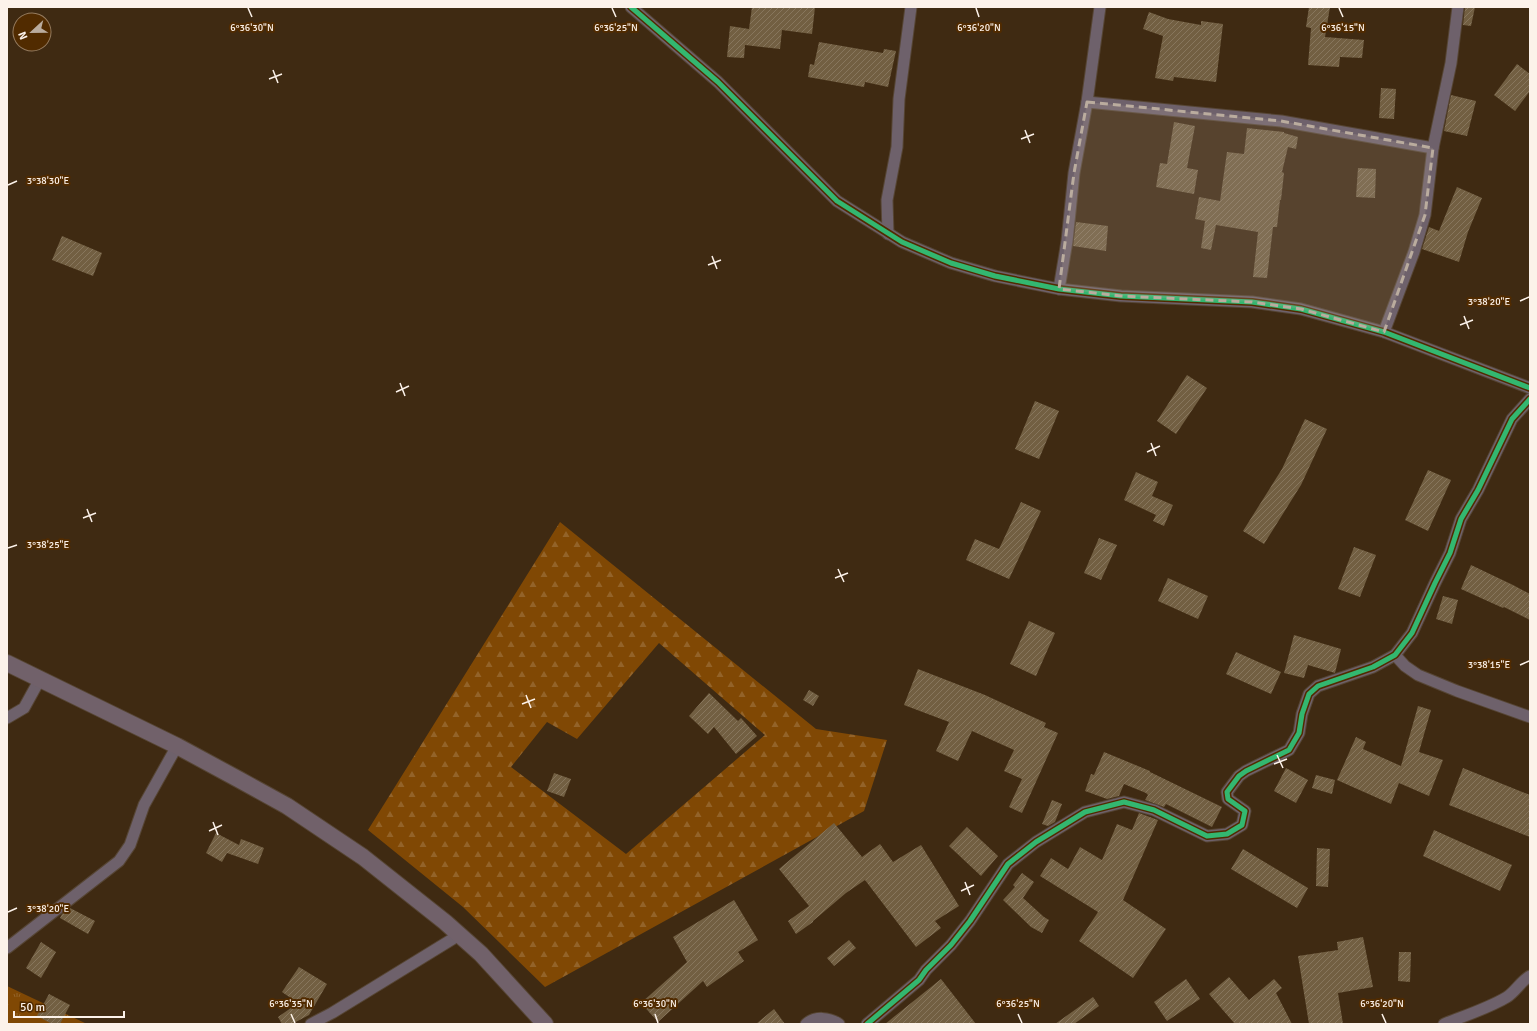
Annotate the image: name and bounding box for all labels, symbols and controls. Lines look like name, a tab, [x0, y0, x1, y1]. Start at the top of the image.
north arrow	[12, 12, 52, 52]
text: 6°36'30"N	[230, 22, 274, 34]
text: 6°36'25"N	[594, 22, 638, 34]
text: 6°36'20"N	[957, 22, 1001, 34]
text: 6°36'15"N	[1321, 22, 1365, 34]
text: N	[16, 30, 31, 42]
text: 3°38'30"E	[27, 175, 69, 187]
text: 3°38'20"E	[1468, 296, 1510, 308]
text: 3°38'25"E	[27, 539, 69, 551]
text: 3°38'15"E	[1468, 659, 1510, 671]
text: 3°38'20"E	[27, 903, 69, 915]
scale bar	[14, 993, 124, 1019]
text: 6°36'35"N	[269, 998, 313, 1010]
text: 6°36'30"N	[633, 998, 677, 1010]
text: 6°36'25"N	[996, 998, 1040, 1010]
text: 6°36'20"N	[1360, 998, 1404, 1010]
text: 50 m	[20, 1000, 45, 1015]

